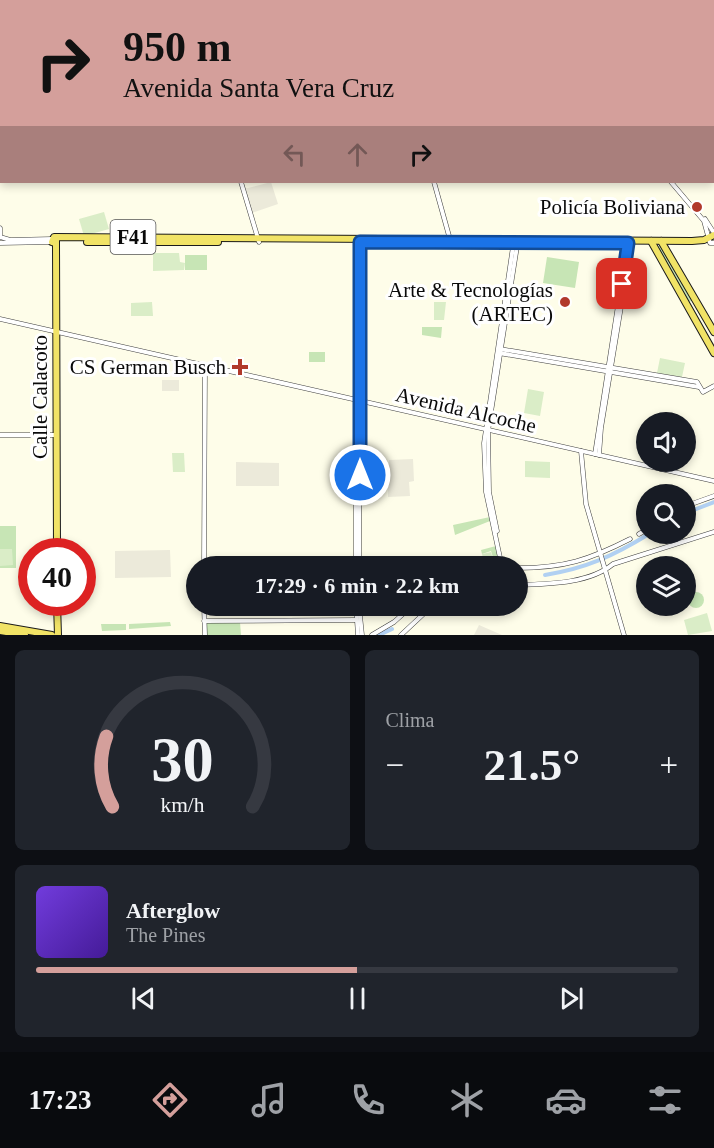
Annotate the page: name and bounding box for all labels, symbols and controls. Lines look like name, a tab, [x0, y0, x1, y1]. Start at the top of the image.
icon: right	[24, 24, 102, 102]
text: 950 m	[123, 24, 232, 70]
text: Avenida Santa Vera Cruz	[123, 73, 394, 103]
icon: left	[278, 138, 311, 171]
icon: ahead	[341, 138, 374, 171]
icon: right	[404, 138, 437, 171]
place label: Policía Boliviana	[540, 195, 686, 219]
marker: Policía Boliviana	[690, 200, 704, 214]
road number: F41	[110, 220, 156, 254]
pin	[596, 258, 647, 309]
icon: arrive	[605, 267, 638, 300]
place label: Arte & Tecnologías (ARTEC)	[388, 278, 553, 326]
marker: Arte & Tecnologías (ARTEC)	[558, 295, 572, 309]
street label: Calle Calacoto	[28, 335, 52, 459]
place label: CS German Busch	[70, 355, 226, 379]
marker: CS German Busch	[231, 358, 249, 376]
street label: Avenida Alcoche	[393, 382, 539, 438]
map controls	[636, 412, 696, 616]
button: sound	[636, 412, 696, 472]
position arrow	[328, 443, 392, 507]
button: search	[636, 484, 696, 544]
speed limit sign: 40	[18, 538, 96, 616]
button: layers	[636, 556, 696, 616]
text: 17:29 · 6 min · 2.2 km	[255, 573, 459, 598]
text: Clima	[386, 709, 434, 731]
text: 30	[151, 725, 213, 794]
text: 21.5°	[483, 740, 580, 790]
text: −	[386, 747, 404, 783]
text: +	[659, 747, 678, 783]
text: km/h	[160, 793, 205, 817]
text: Afterglow	[126, 898, 220, 923]
text: The Pines	[126, 924, 205, 946]
icon: previous	[127, 982, 160, 1015]
icon: pause	[341, 982, 374, 1015]
icon: next	[555, 982, 588, 1015]
icon: directions	[149, 1079, 191, 1121]
icon: music	[248, 1079, 290, 1121]
icon: phone	[347, 1079, 389, 1121]
icon: climate	[446, 1079, 488, 1121]
icon: car	[545, 1079, 587, 1121]
icon: filters	[644, 1079, 686, 1121]
text: 17:23	[29, 1085, 92, 1115]

